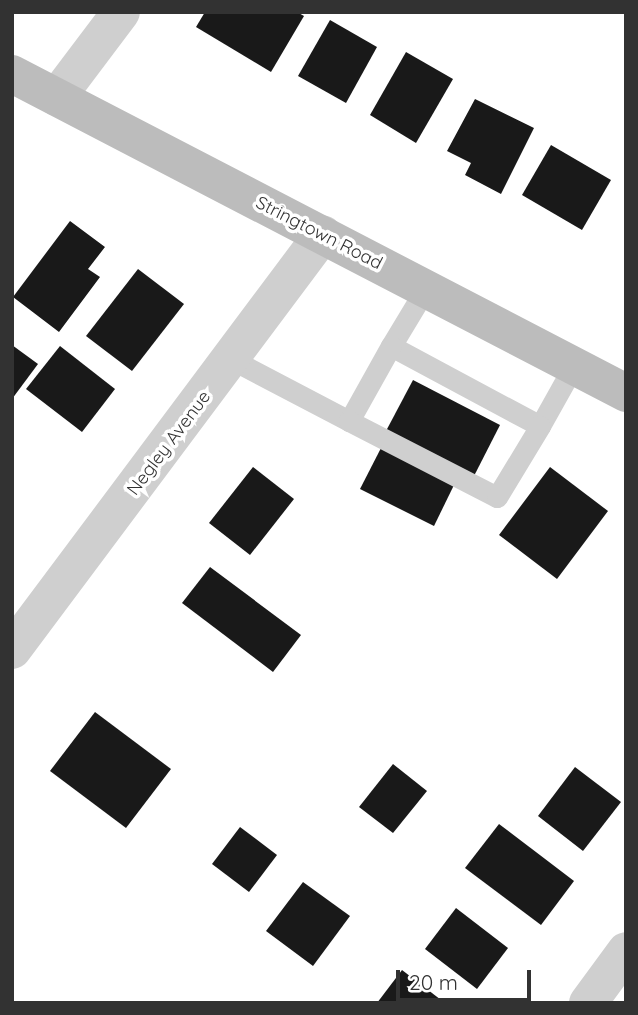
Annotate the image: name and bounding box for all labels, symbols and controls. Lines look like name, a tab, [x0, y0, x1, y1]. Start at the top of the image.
street label: Stringtown Road	[252, 192, 386, 274]
street label: Negley Avenue	[123, 387, 215, 499]
scale bar	[400, 956, 535, 1000]
text: 20 m	[409, 969, 458, 995]

